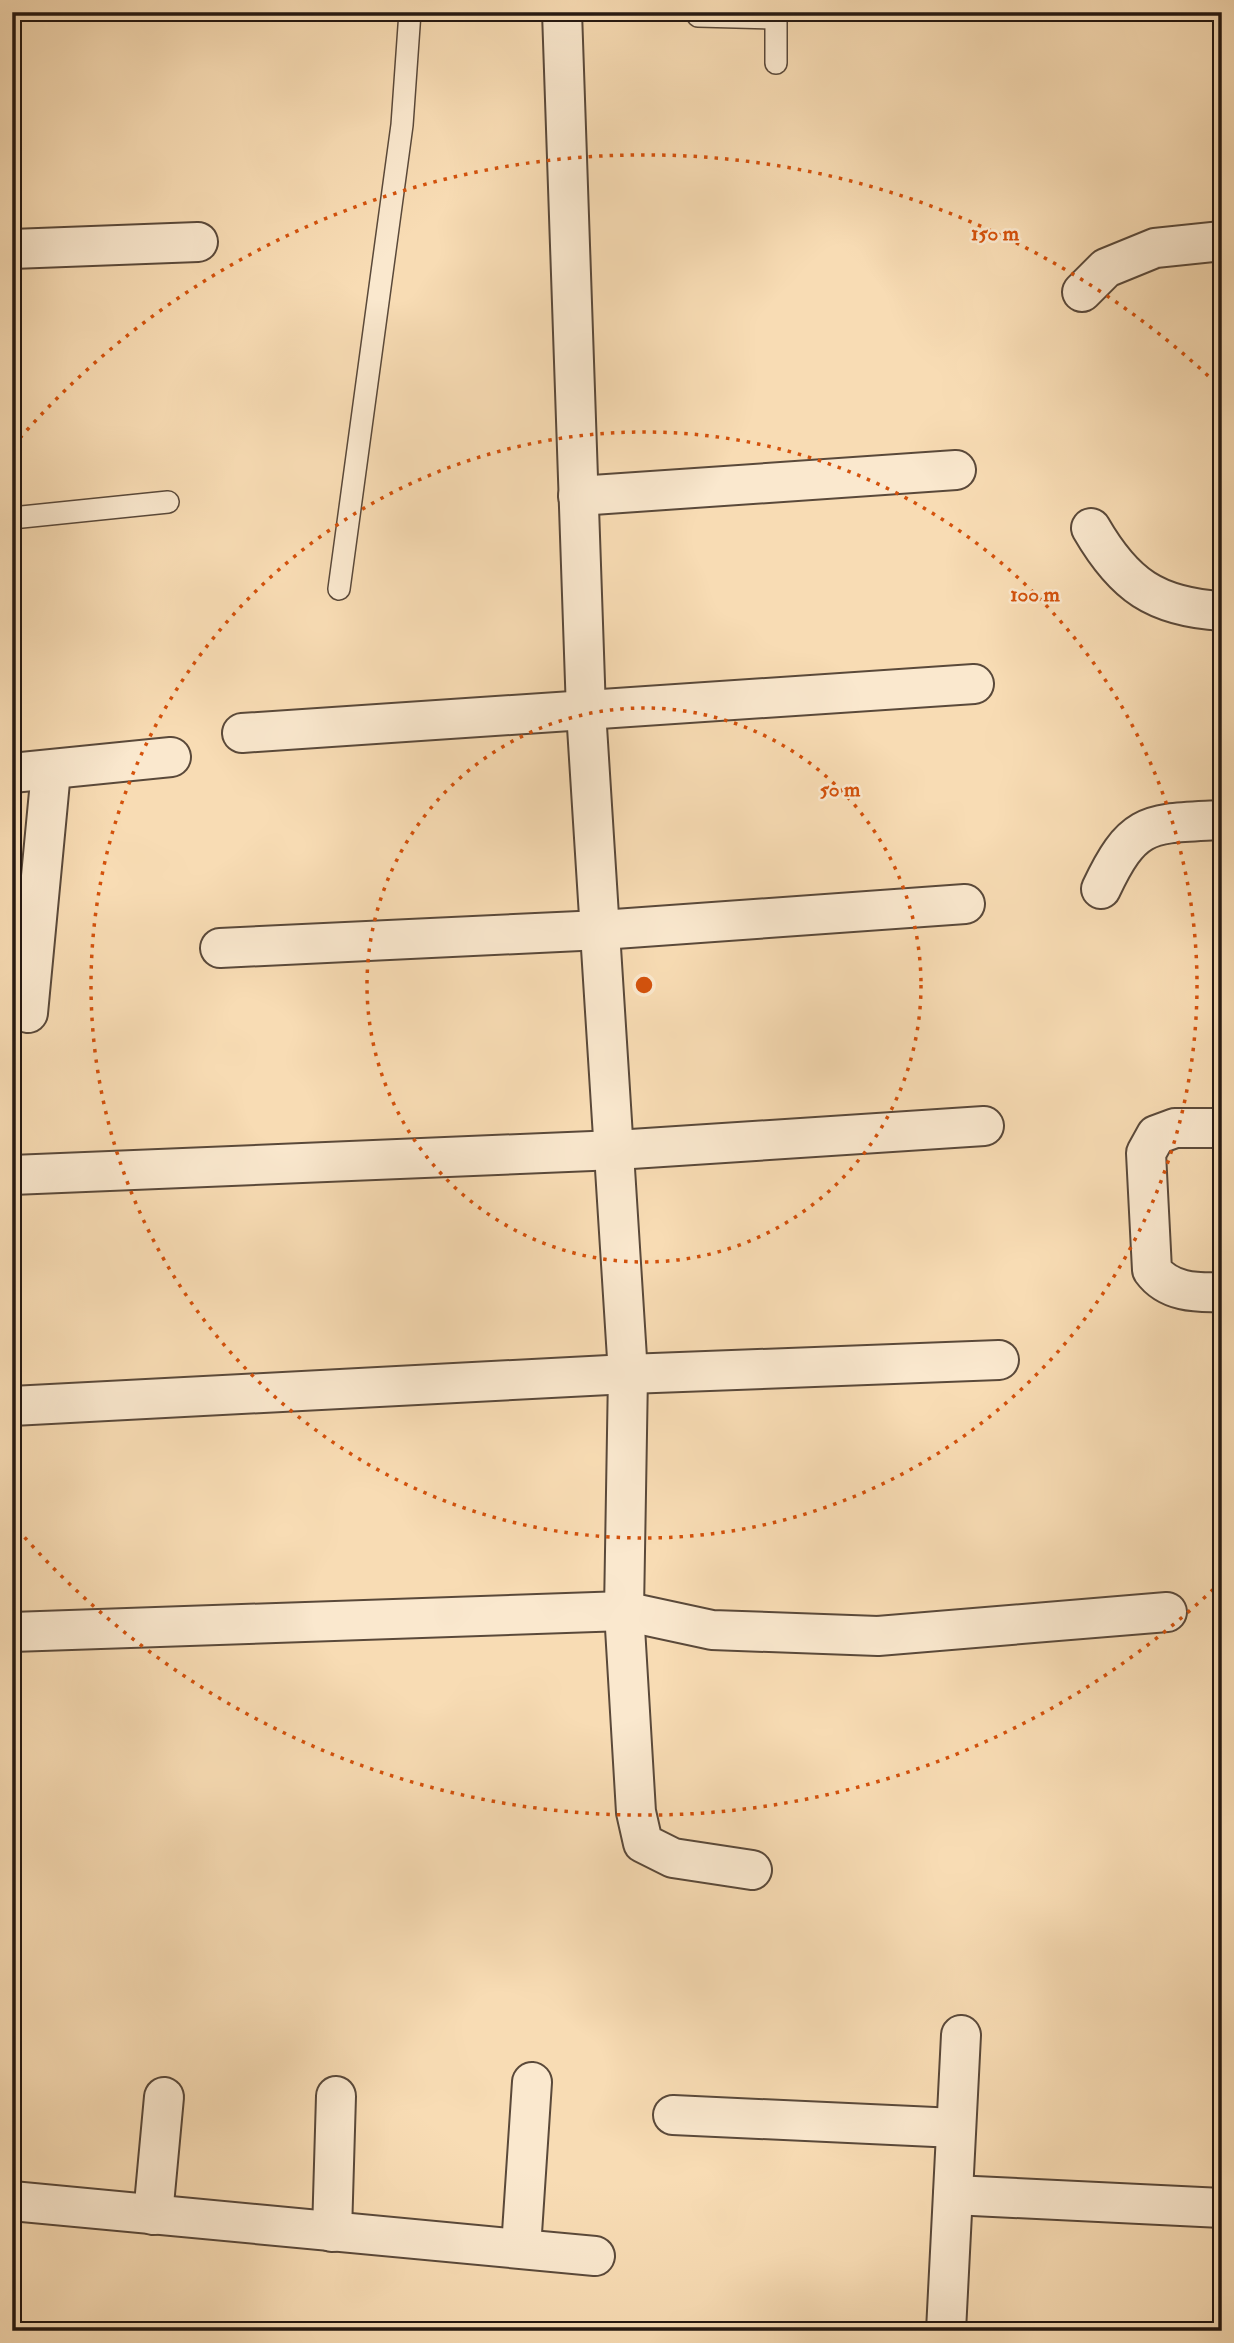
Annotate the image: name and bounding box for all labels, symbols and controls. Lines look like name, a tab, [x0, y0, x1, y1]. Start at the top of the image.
text: 150 m	[971, 220, 1020, 247]
text: 100 m	[1010, 581, 1061, 608]
text: 50 m	[820, 776, 861, 803]
centre of rings	[632, 973, 656, 997]

